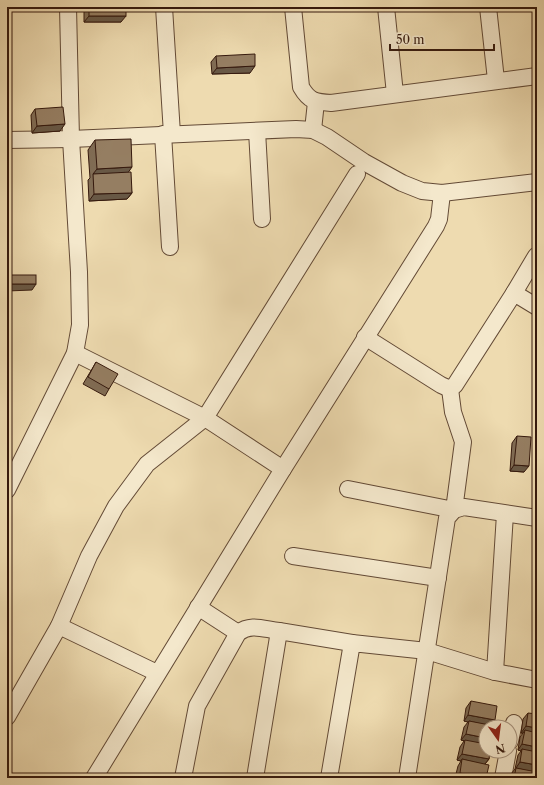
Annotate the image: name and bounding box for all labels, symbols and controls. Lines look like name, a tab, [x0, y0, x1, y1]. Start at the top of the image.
scale bar	[390, 26, 494, 52]
text: 50 m	[396, 32, 425, 47]
north arrow	[478, 719, 518, 759]
text: N	[494, 741, 507, 757]

